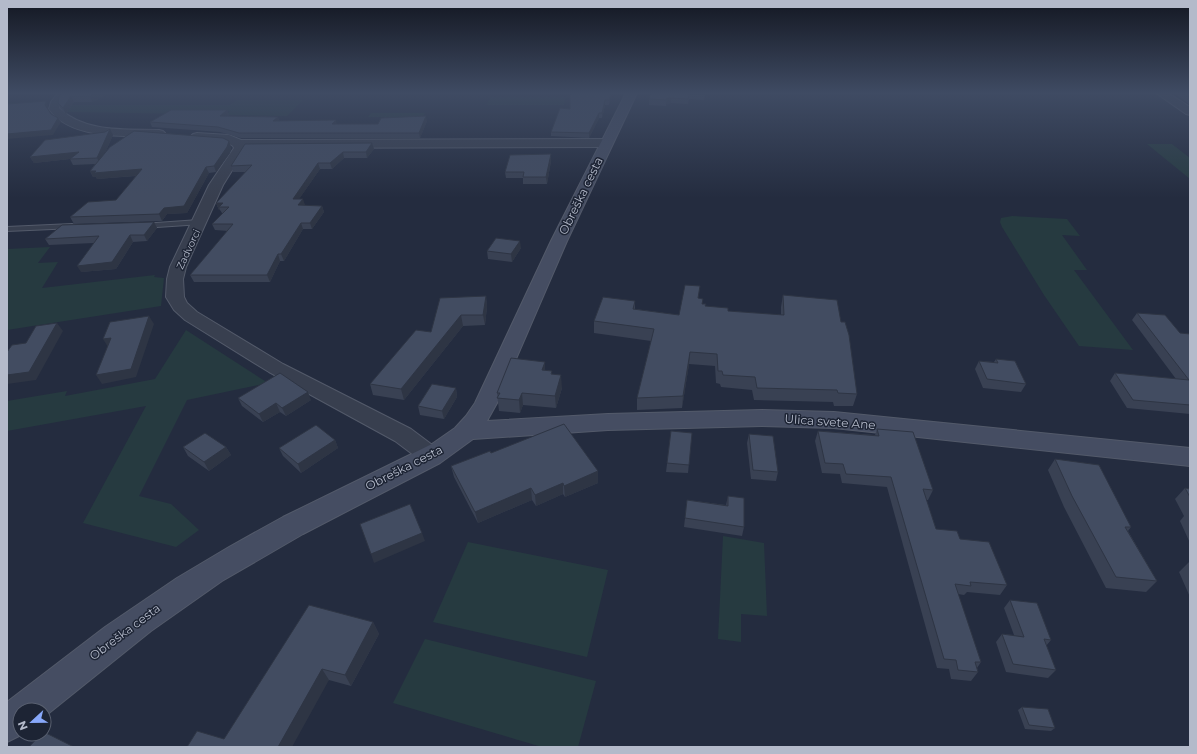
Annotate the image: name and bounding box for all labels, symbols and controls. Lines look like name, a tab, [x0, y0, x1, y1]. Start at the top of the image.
street label: Obreška cesta	[555, 154, 606, 237]
street label: Zadvorci	[174, 227, 203, 271]
street label: Ulica svete Ane	[784, 411, 876, 432]
street label: Obreška cesta	[363, 442, 445, 493]
street label: Obreška cesta	[86, 600, 163, 663]
north arrow	[12, 702, 52, 742]
text: N	[15, 719, 31, 732]

